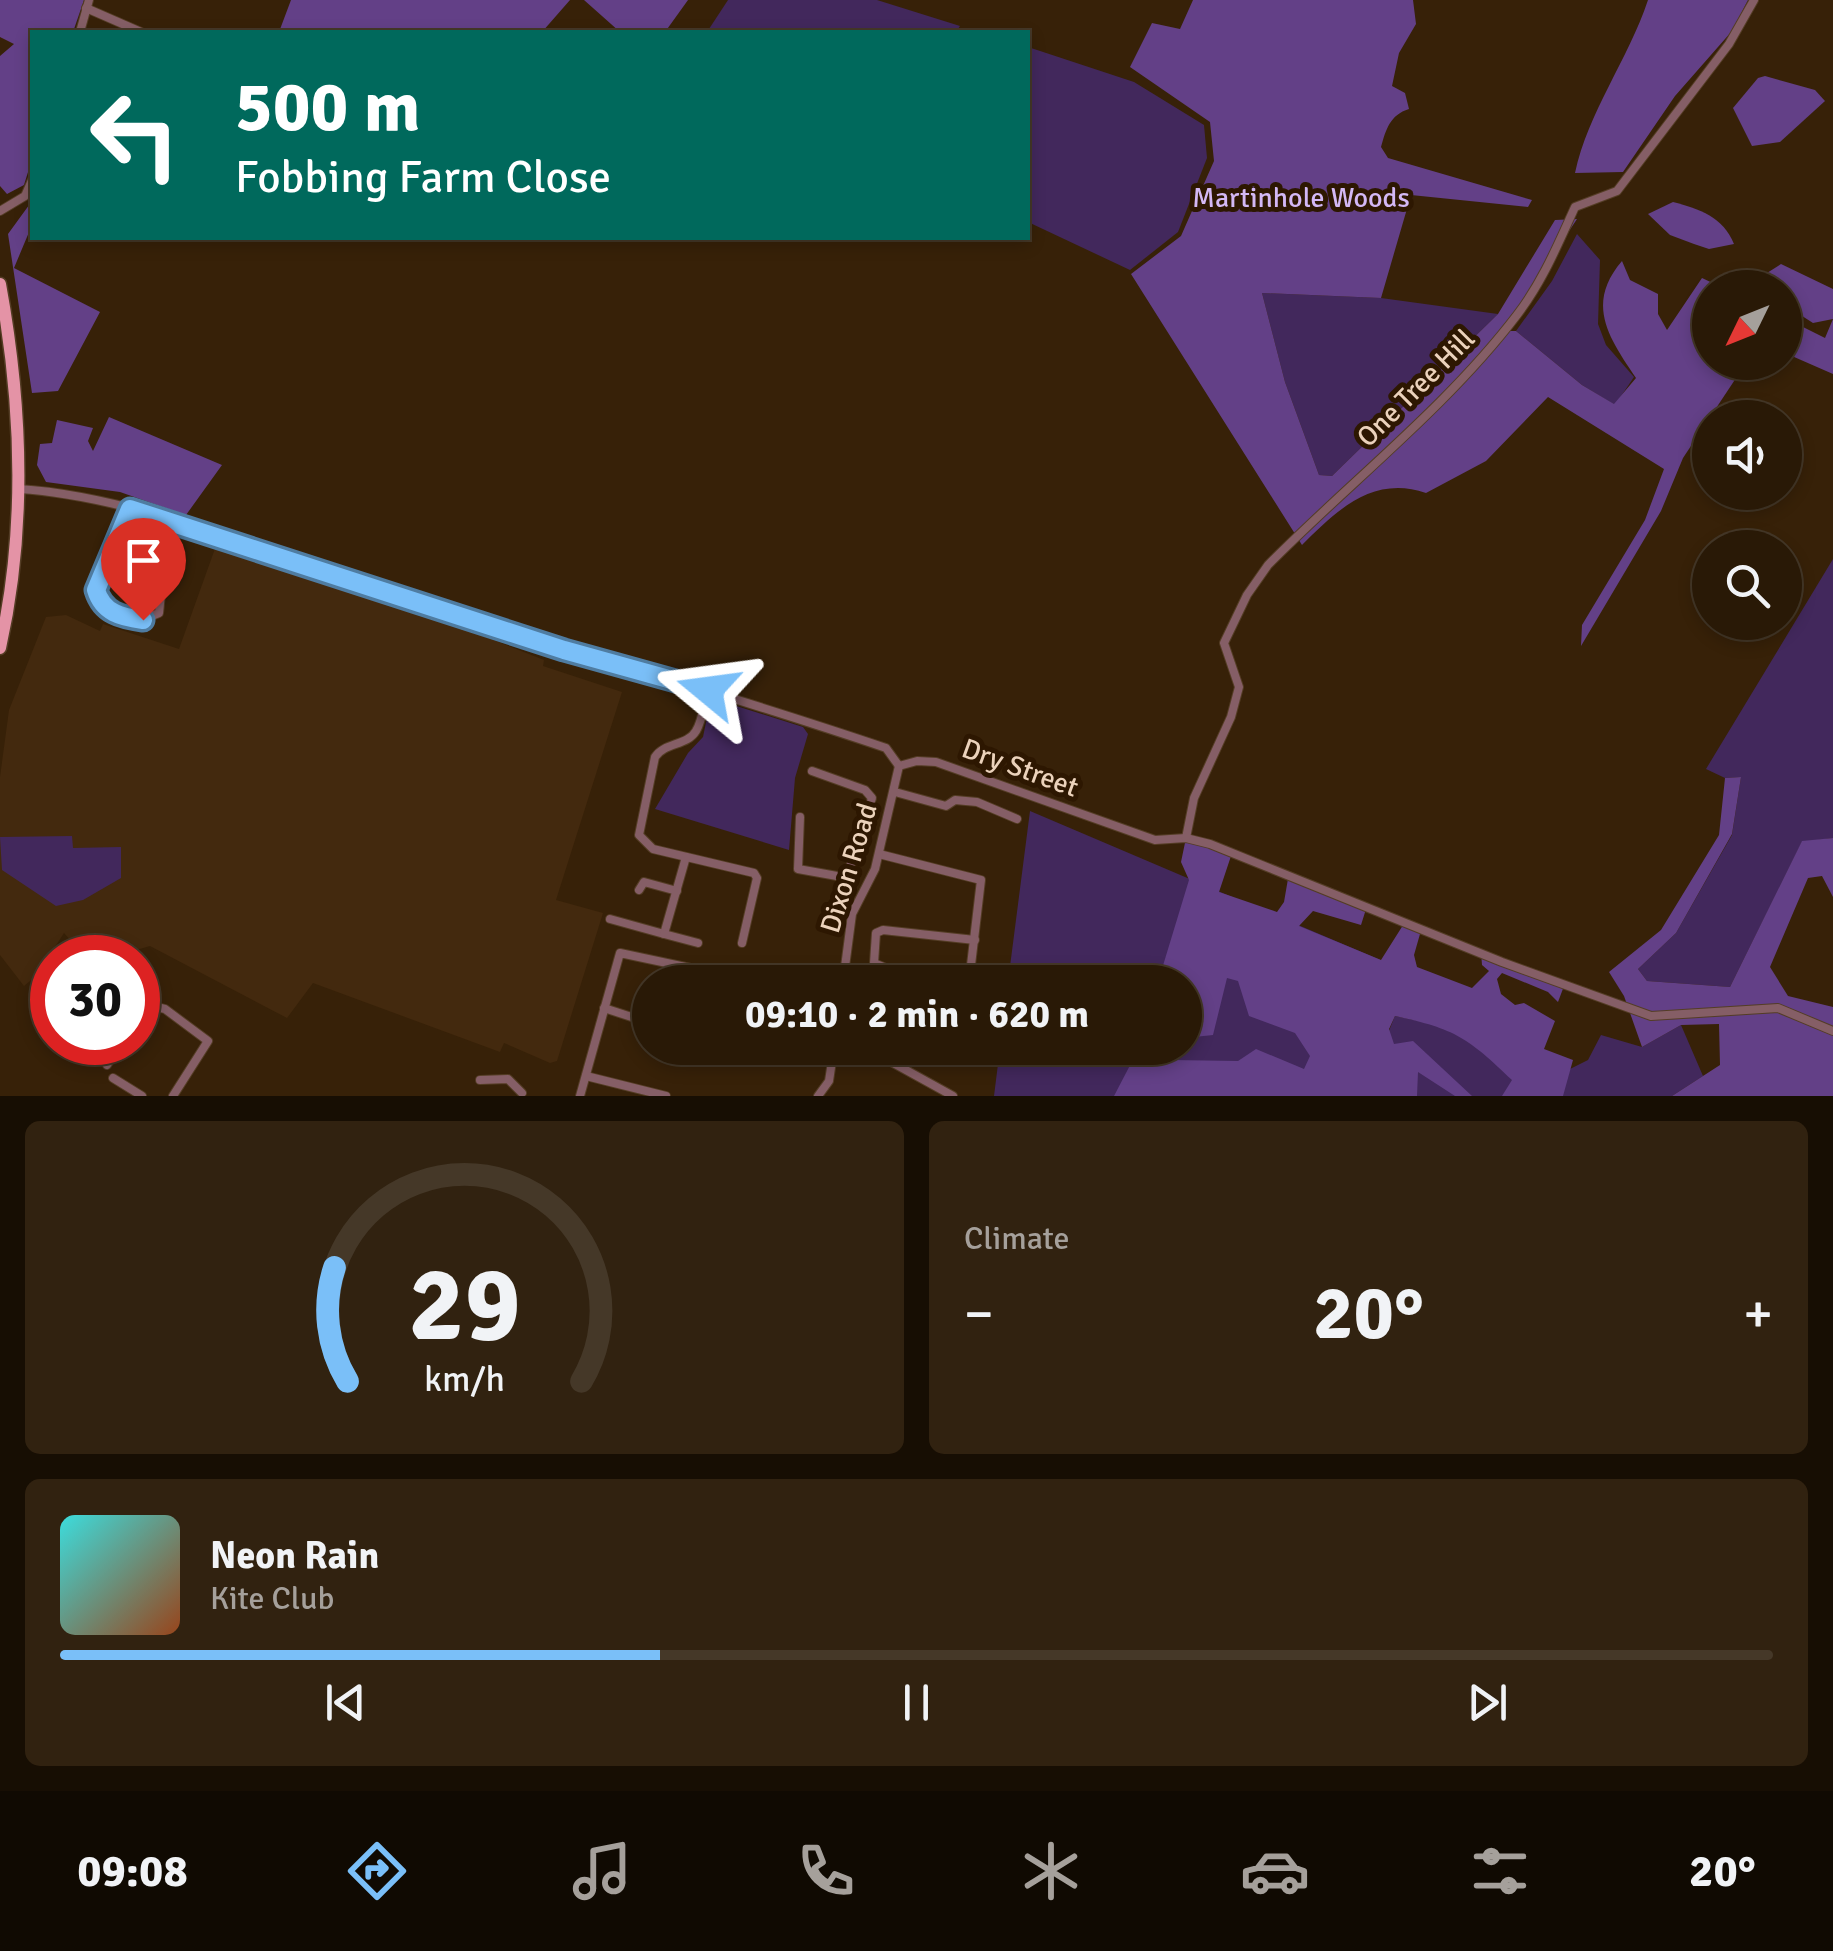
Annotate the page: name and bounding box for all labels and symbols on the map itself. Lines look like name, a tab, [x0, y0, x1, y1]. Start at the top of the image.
park label: Martinhole Woods	[1192, 181, 1410, 215]
north arrow	[1692, 270, 1802, 380]
street label: One Tree Hill	[1350, 322, 1482, 454]
pin	[101, 518, 186, 621]
position arrow	[656, 638, 760, 742]
street label: Dry Street	[957, 731, 1083, 805]
street label: Dixon Road	[813, 799, 885, 937]
speed limit sign: 30	[30, 935, 160, 1065]

